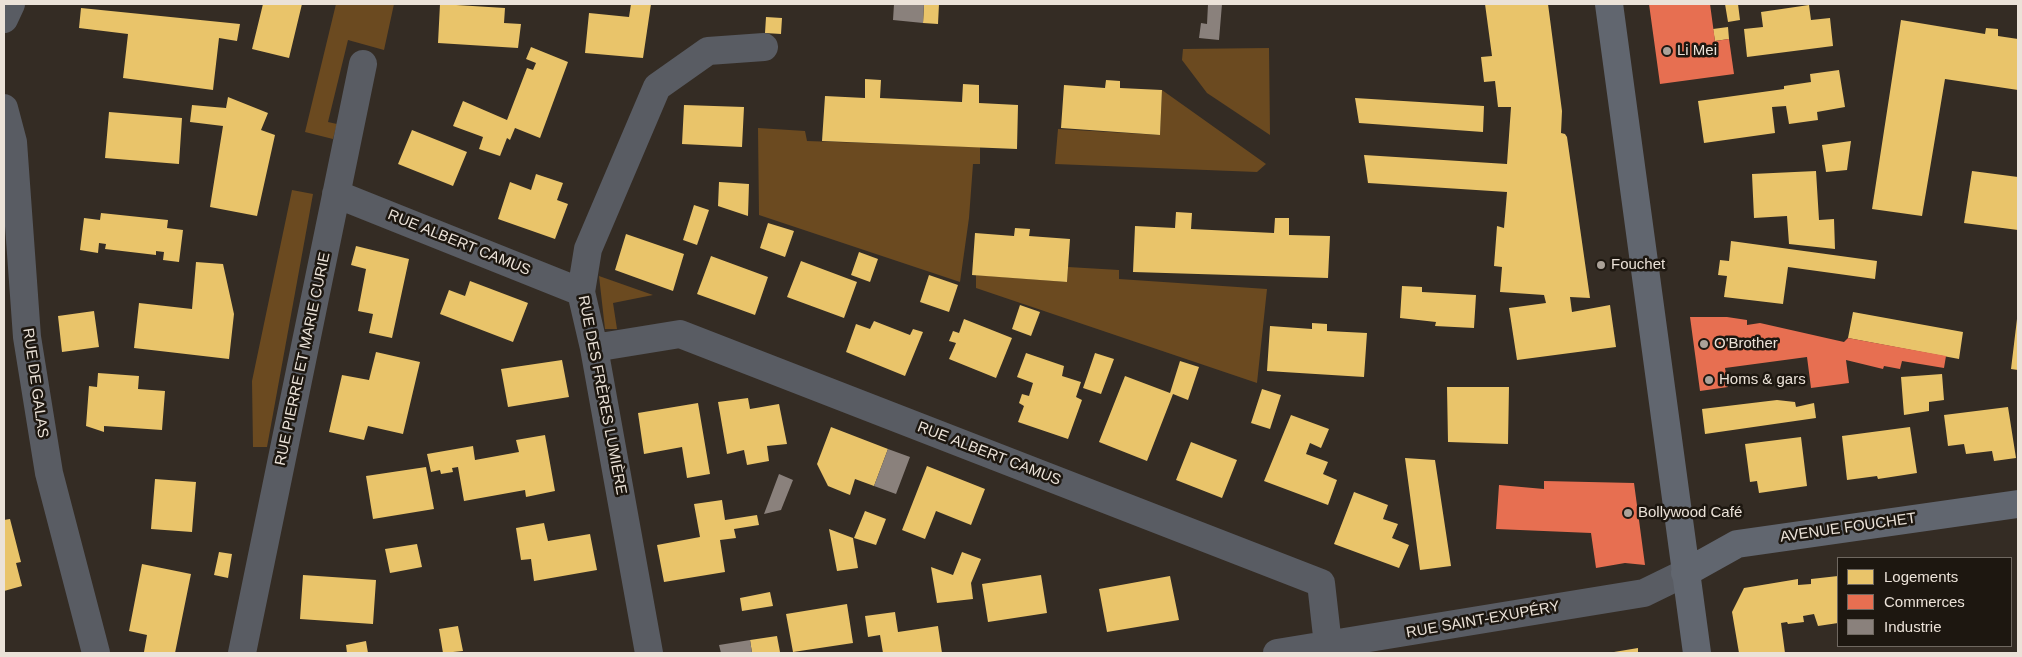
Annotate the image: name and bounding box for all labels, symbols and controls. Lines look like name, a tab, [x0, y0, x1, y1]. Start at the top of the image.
place label: Li Mei	[1677, 42, 1717, 60]
marker: Li Mei	[1661, 45, 1673, 57]
street label: RUE ALBERT CAMUS	[385, 206, 533, 280]
street label: RUE PIERRE ET MARIE CURIE	[272, 251, 334, 467]
place label: Fouchet	[1611, 256, 1665, 274]
marker: Fouchet	[1595, 259, 1607, 271]
street label: RUE DES FRÈRES LUMIÈRE	[574, 294, 630, 496]
street label: RUE DE GALAS	[18, 327, 52, 439]
place label: O'Brother	[1714, 335, 1778, 353]
marker: O'Brother	[1698, 338, 1710, 350]
place label: Homs & gars	[1719, 371, 1806, 389]
marker: Homs & gars	[1703, 374, 1715, 386]
street label: RUE ALBERT CAMUS	[915, 418, 1063, 490]
place label: Bollywood Café	[1638, 504, 1742, 522]
marker: Bollywood Café	[1622, 507, 1634, 519]
street label: AVENUE FOUCHET	[1779, 510, 1917, 546]
legend	[1837, 557, 2012, 647]
text: Logements	[1884, 568, 1958, 585]
text: Commerces	[1884, 593, 1965, 610]
street label: RUE SAINT-EXUPÉRY	[1405, 598, 1561, 642]
text: Industrie	[1884, 618, 1942, 635]

